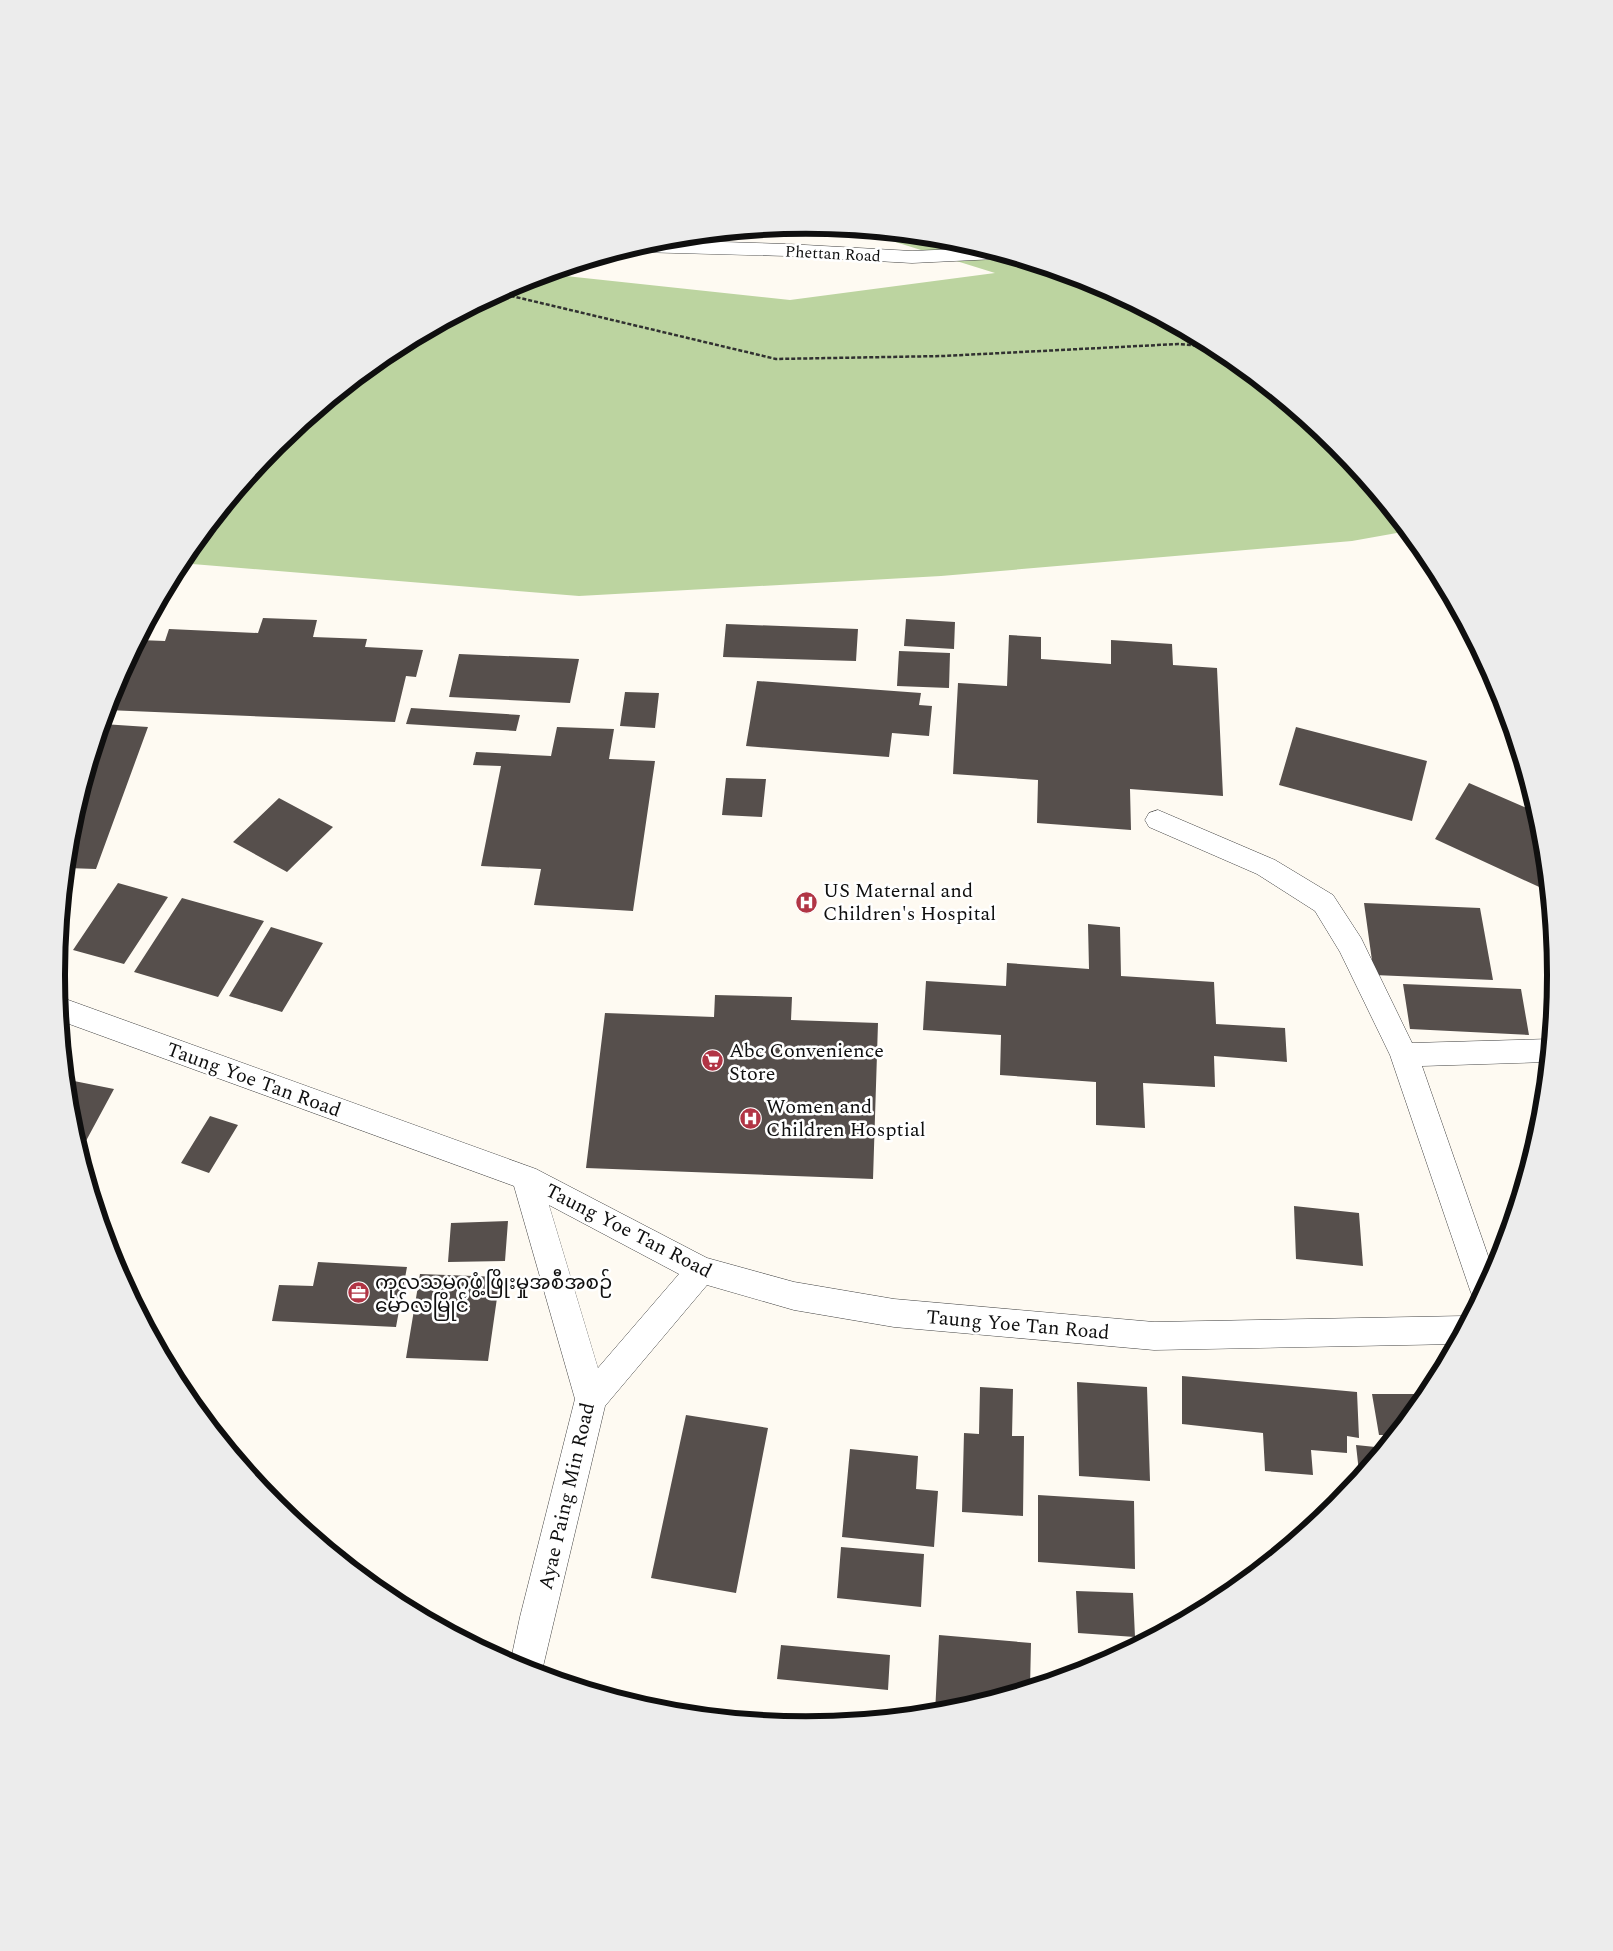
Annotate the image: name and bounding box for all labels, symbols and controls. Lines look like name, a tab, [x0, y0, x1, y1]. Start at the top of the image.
street label: Phettan Road	[784, 240, 881, 268]
place label: US Maternal and Children's Hospital	[823, 876, 996, 929]
hospital icon: US Maternal and Children's Hospital	[795, 890, 819, 914]
street label: Taung Yoe Tan Road	[162, 1034, 345, 1125]
place label: Abc Convenience Store	[729, 1036, 884, 1089]
supermarket icon: Abc Convenience Store	[701, 1049, 725, 1073]
place label: Women and Children Hosptial	[766, 1092, 926, 1145]
hospital icon: Women and Children Hosptial	[738, 1106, 762, 1130]
street label: Taung Yoe Tan Road	[540, 1176, 717, 1286]
place label: ကုလသမဂ္ဂဖွံ့ဖြိုးမှုအစီအစဉ် မော်လမြိုင်	[375, 1268, 612, 1321]
office icon: ကုလသမဂ္ဂဖွံ့ဖြိုးမှုအစီအစဉ် မော်လမြိုင်	[347, 1281, 371, 1305]
street label: Taung Yoe Tan Road	[925, 1302, 1111, 1348]
street label: Ayae Paing Min Road	[531, 1400, 603, 1593]

